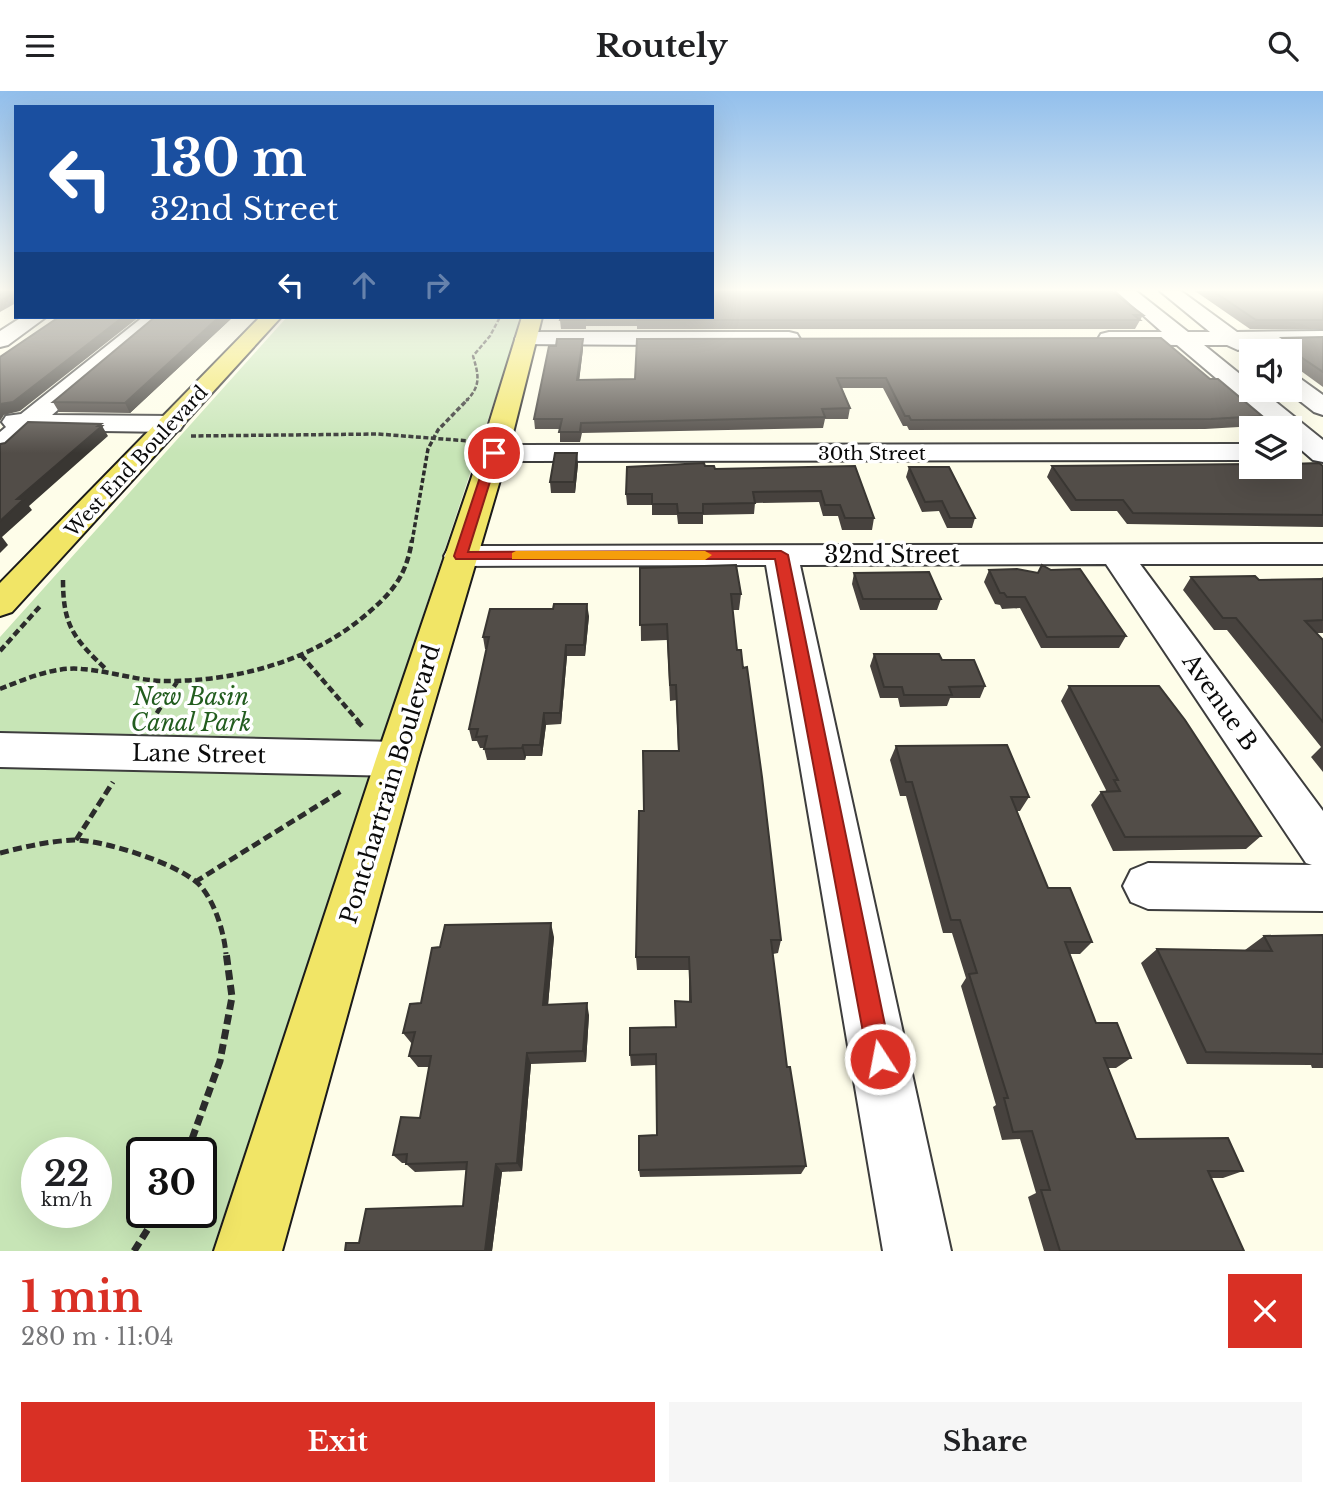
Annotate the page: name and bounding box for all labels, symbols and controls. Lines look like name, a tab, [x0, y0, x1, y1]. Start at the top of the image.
text: Routely	[595, 26, 728, 66]
icon: menu	[21, 27, 59, 65]
icon: search	[1264, 27, 1302, 65]
text: 130 m	[150, 128, 307, 189]
icon: left	[35, 133, 126, 224]
text: 32nd Street	[150, 189, 339, 229]
icon: left	[272, 266, 310, 304]
icon: ahead	[345, 266, 383, 304]
icon: right	[418, 266, 456, 304]
map controls	[1239, 339, 1302, 479]
button: sound	[1239, 339, 1302, 402]
street label: West End Boulevard	[60, 381, 213, 542]
button: layers	[1239, 416, 1302, 479]
pin	[464, 423, 524, 483]
icon: arrive	[475, 434, 513, 472]
street label: 30th Street	[818, 442, 927, 465]
street label: 32nd Street	[824, 541, 960, 569]
street label: Pontchartrain Boulevard	[334, 641, 446, 927]
street label: Avenue B	[1176, 647, 1264, 756]
park label: New Basin Canal Park	[131, 683, 251, 737]
street label: Lane Street	[132, 739, 267, 769]
position arrow	[843, 1022, 917, 1096]
speed limit sign: 30	[126, 1137, 217, 1228]
text: 22	[44, 1152, 89, 1195]
text: km/h	[41, 1189, 92, 1211]
text: 1 min	[21, 1271, 143, 1323]
button: close	[1228, 1274, 1302, 1348]
text: 280 m · 11:04	[21, 1323, 174, 1351]
button: Exit	[21, 1402, 655, 1482]
button: Share	[669, 1402, 1302, 1482]

